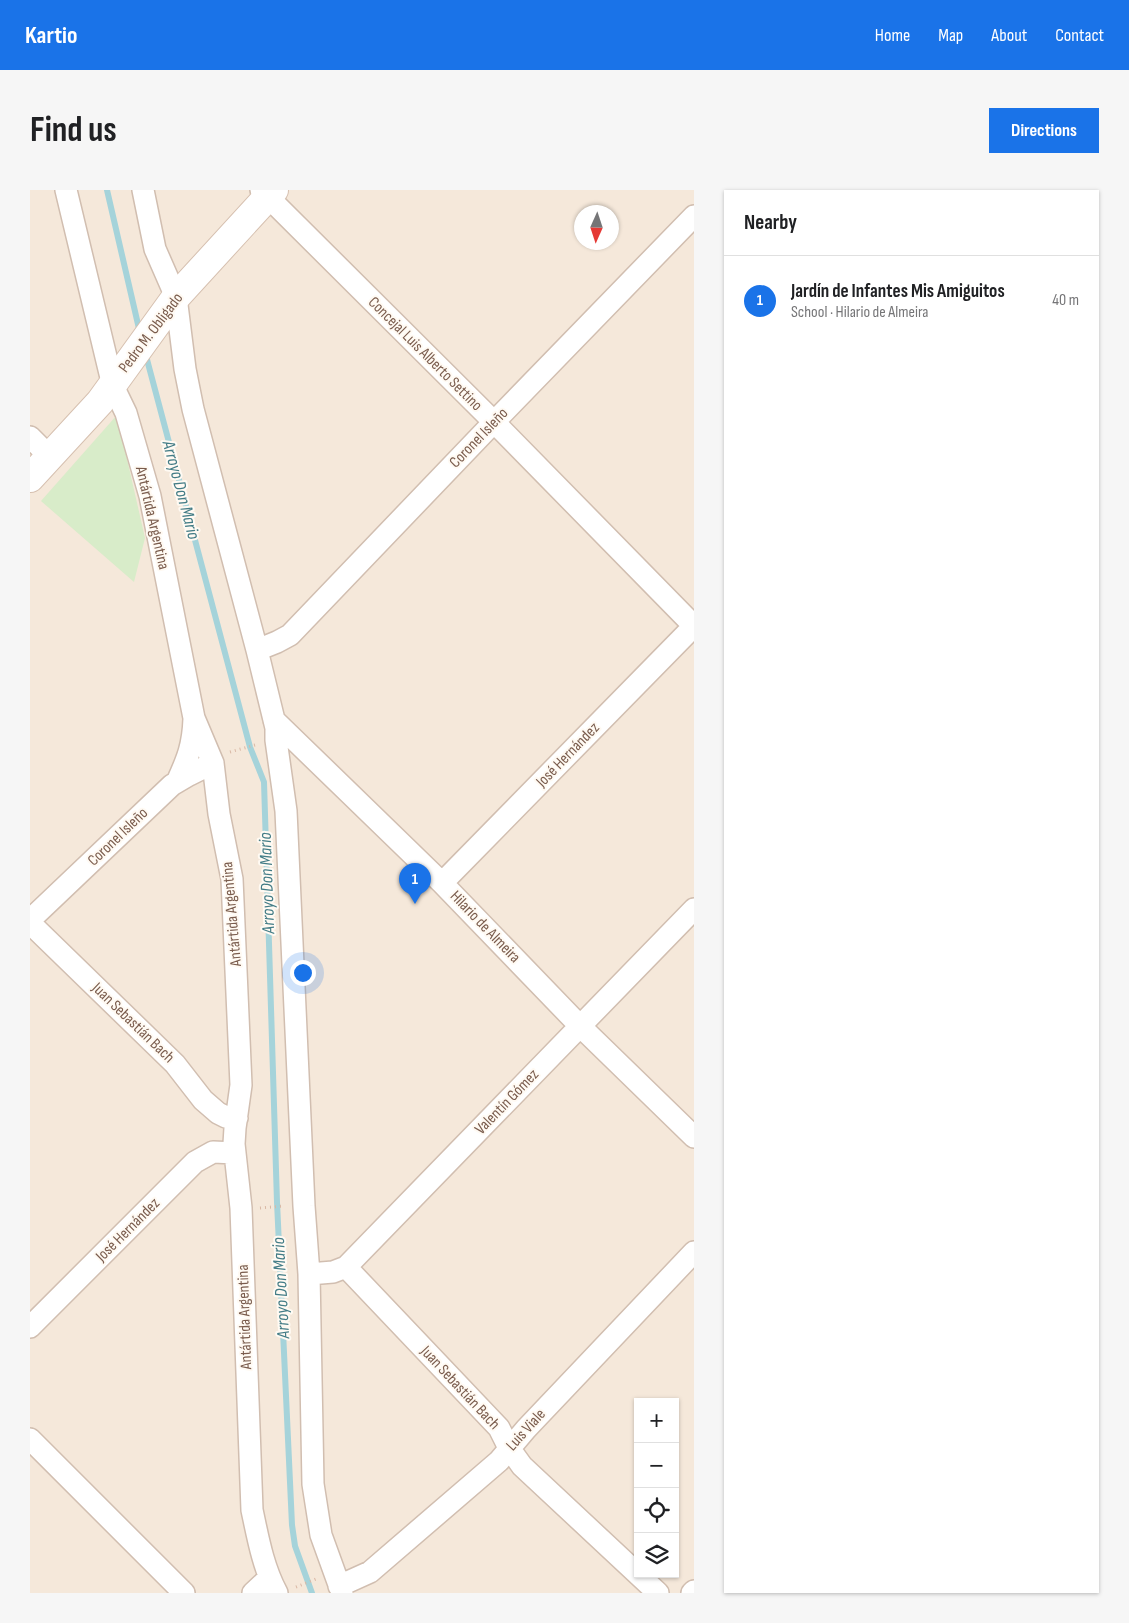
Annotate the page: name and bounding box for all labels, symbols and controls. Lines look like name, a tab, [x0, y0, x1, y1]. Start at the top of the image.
text: Kartio	[25, 21, 77, 50]
text: Home	[875, 25, 910, 46]
text: Map	[938, 25, 963, 46]
text: About	[991, 25, 1027, 46]
text: Contact	[1055, 25, 1104, 46]
button: Directions	[989, 108, 1099, 153]
text: Find us	[30, 109, 117, 152]
north arrow	[574, 205, 619, 250]
text: Nearby	[744, 210, 797, 235]
text: Jardín de Infantes Mis Amiguitos	[791, 280, 1005, 303]
street label: Pedro M. Obligado	[115, 289, 187, 377]
text: 1	[757, 291, 763, 310]
text: 40 m	[1052, 291, 1079, 310]
street label: Concejal Luis Alberto Settino	[364, 293, 486, 415]
text: School · Hilario de Almeira	[791, 303, 928, 322]
street label: Coronel Isleño	[446, 404, 512, 472]
water label: Arroyo Don Mario	[157, 437, 204, 542]
street label: Antártida Argentina	[131, 464, 173, 571]
street label: José Hernández	[532, 719, 604, 792]
street label: Coronel Isleño	[84, 804, 152, 870]
water label: Arroyo Don Mario	[255, 831, 279, 935]
street label: Antártida Argentina	[218, 861, 246, 968]
pin: 1	[399, 863, 431, 904]
street label: Hilario de Almeira	[446, 887, 524, 967]
your location	[290, 960, 316, 986]
street label: Juan Sebastián Bach	[87, 978, 178, 1067]
street label: Valentín Gómez	[471, 1065, 543, 1139]
street label: José Hernández	[91, 1194, 164, 1267]
water label: Arroyo Don Mario	[268, 1236, 294, 1340]
street label: Antártida Argentina	[234, 1264, 256, 1371]
street label: Juan Sebastián Bach	[416, 1342, 504, 1434]
map controls	[634, 1398, 679, 1578]
button: +	[634, 1398, 679, 1443]
street label: Luis Viale	[502, 1405, 550, 1455]
button: −	[634, 1443, 679, 1488]
button: locate	[634, 1488, 679, 1533]
button: layers	[634, 1533, 679, 1578]

